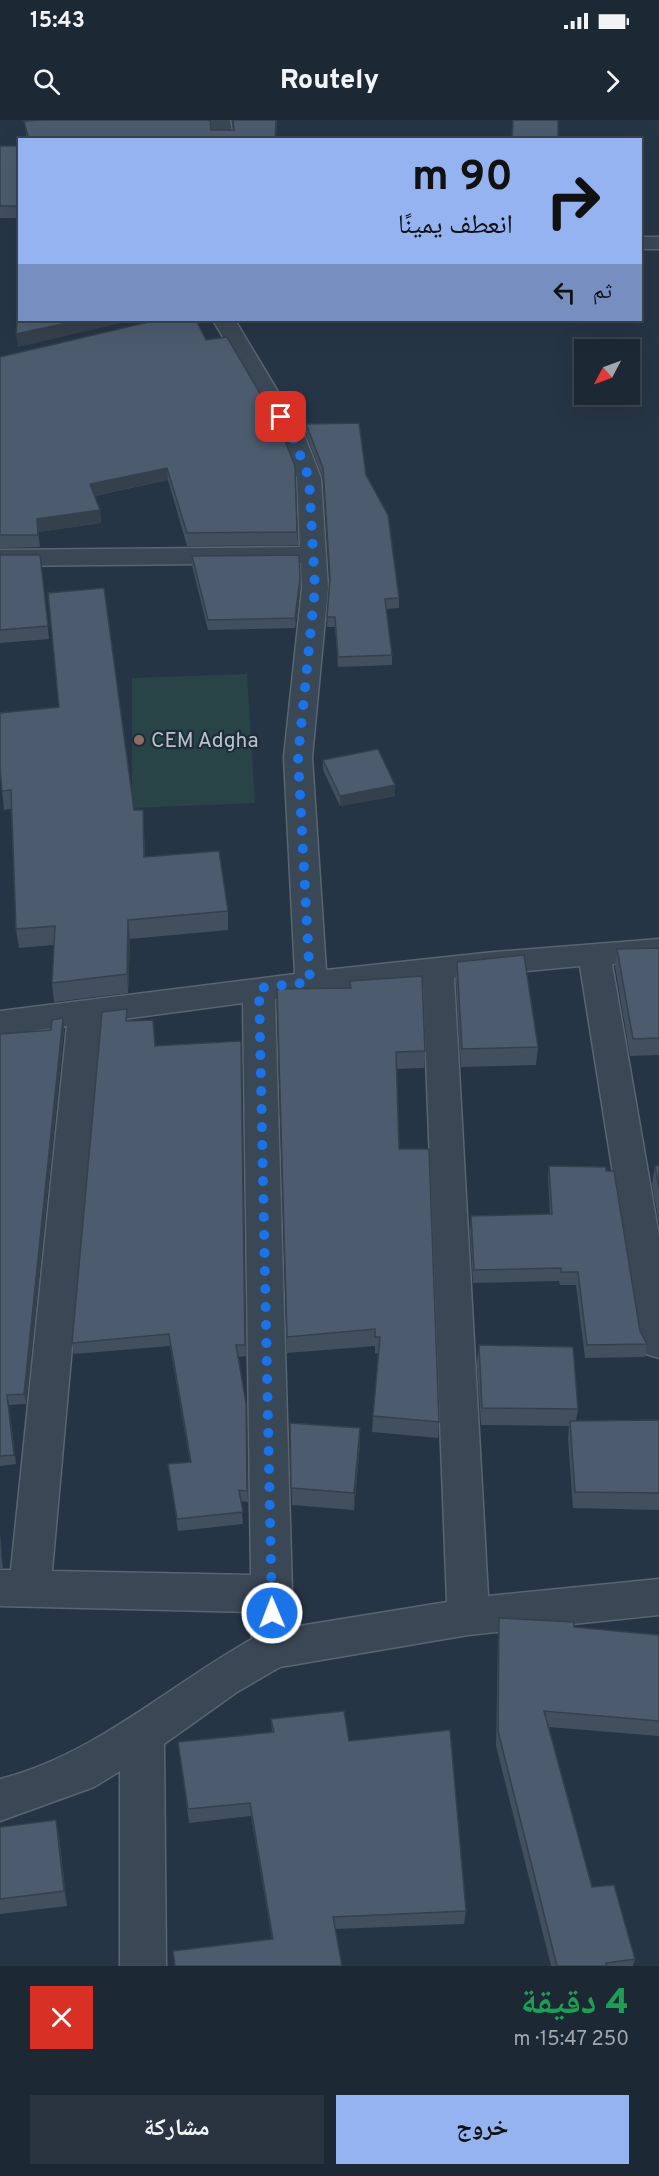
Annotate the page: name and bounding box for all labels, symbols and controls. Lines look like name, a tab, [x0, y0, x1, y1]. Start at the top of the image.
text: 15:43	[30, 8, 85, 35]
text: Routely	[280, 64, 379, 98]
icon: search	[30, 65, 63, 98]
icon: forward	[596, 65, 629, 98]
text: 90 m	[412, 152, 513, 205]
icon: right	[534, 162, 612, 240]
text: انعطف يمينًا	[398, 209, 513, 243]
icon: left	[548, 276, 581, 309]
text: ثم	[593, 279, 612, 306]
north arrow	[574, 339, 640, 405]
map controls	[574, 339, 640, 405]
pin	[255, 391, 306, 442]
icon: arrive	[264, 400, 297, 433]
place label: CEM Adgha	[151, 728, 258, 755]
marker: CEM Adgha	[132, 733, 146, 747]
position arrow	[240, 1581, 304, 1645]
text: 4 دقيقة	[521, 1981, 629, 2027]
button: close	[30, 1986, 93, 2049]
text: 250 m · 15:47	[513, 2027, 629, 2053]
button: مشاركة	[30, 2095, 324, 2164]
button: خروج	[336, 2095, 629, 2164]

